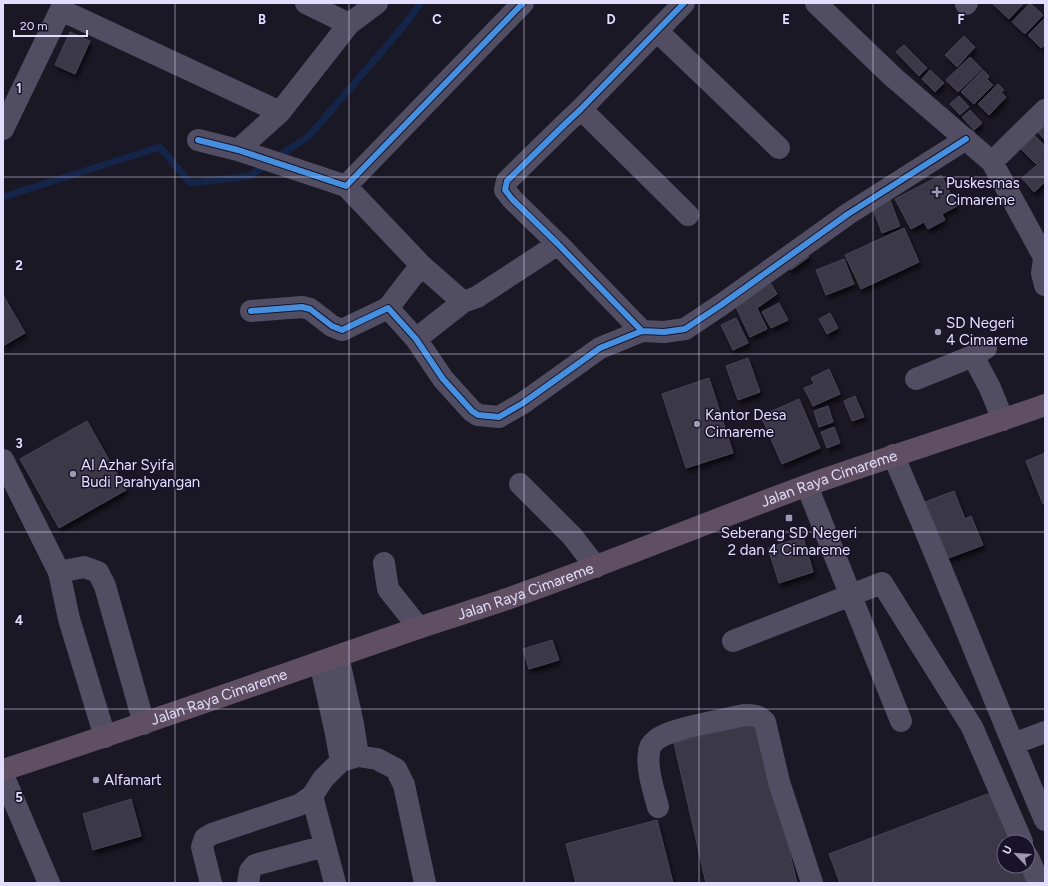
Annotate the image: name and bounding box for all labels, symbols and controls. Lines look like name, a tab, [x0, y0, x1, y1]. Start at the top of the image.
scale bar	[14, 12, 87, 38]
text: B	[258, 12, 266, 27]
text: C	[432, 12, 442, 27]
text: D	[606, 12, 616, 27]
text: E	[782, 12, 790, 27]
text: F	[957, 12, 965, 27]
text: 20 m	[20, 19, 48, 33]
text: 1	[16, 81, 22, 96]
place label: Puskesmas Cimareme	[946, 174, 1020, 209]
marker: Puskesmas Cimareme	[931, 186, 943, 198]
text: 2	[15, 258, 23, 273]
place label: SD Negeri 4 Cimareme	[946, 314, 1028, 349]
marker: SD Negeri 4 Cimareme	[933, 327, 943, 337]
place label: Kantor Desa Cimareme	[705, 406, 786, 441]
marker: Kantor Desa Cimareme	[692, 419, 702, 429]
text: 3	[15, 436, 23, 451]
street label: Jalan Raya Cimareme	[758, 446, 899, 511]
place label: Al Azhar Syifa Budi Parahyangan	[81, 456, 200, 491]
marker: Al Azhar Syifa Budi Parahyangan	[68, 469, 78, 479]
marker: Seberang SD Negeri 2 dan 4 Cimareme	[784, 513, 794, 523]
place label: Seberang SD Negeri 2 dan 4 Cimareme	[721, 524, 857, 559]
street label: Jalan Raya Cimareme	[455, 559, 596, 624]
text: 4	[15, 613, 23, 628]
street label: Jalan Raya Cimareme	[148, 665, 290, 729]
place label: Alfamart	[104, 771, 162, 789]
marker: Alfamart	[91, 775, 101, 785]
text: 5	[15, 790, 23, 805]
north arrow	[996, 834, 1036, 874]
text: U	[1000, 843, 1015, 856]

